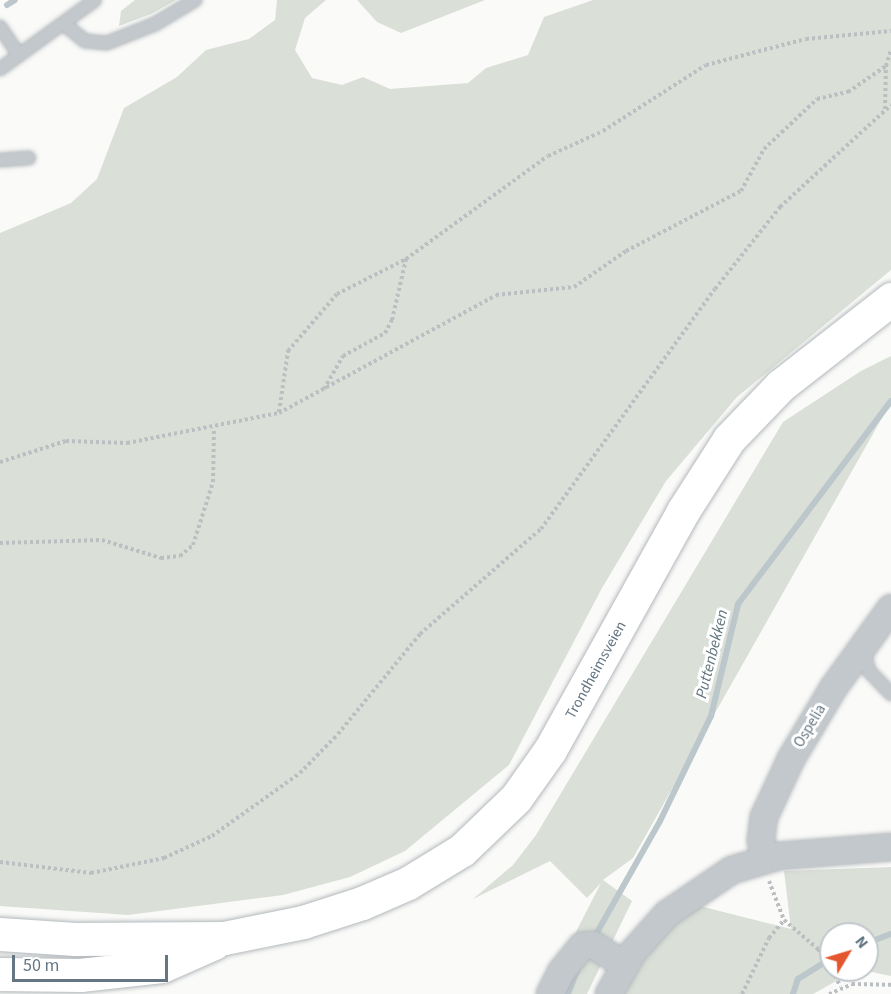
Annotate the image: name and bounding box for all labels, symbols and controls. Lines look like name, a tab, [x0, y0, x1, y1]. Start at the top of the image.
water label: Puttenbekken	[692, 608, 732, 700]
street label: Trondheimsveien	[562, 618, 630, 722]
street label: Ospelia	[790, 701, 830, 751]
north arrow	[819, 922, 879, 982]
text: N	[850, 931, 874, 953]
scale bar	[15, 943, 171, 981]
text: 50 m	[23, 953, 59, 978]

